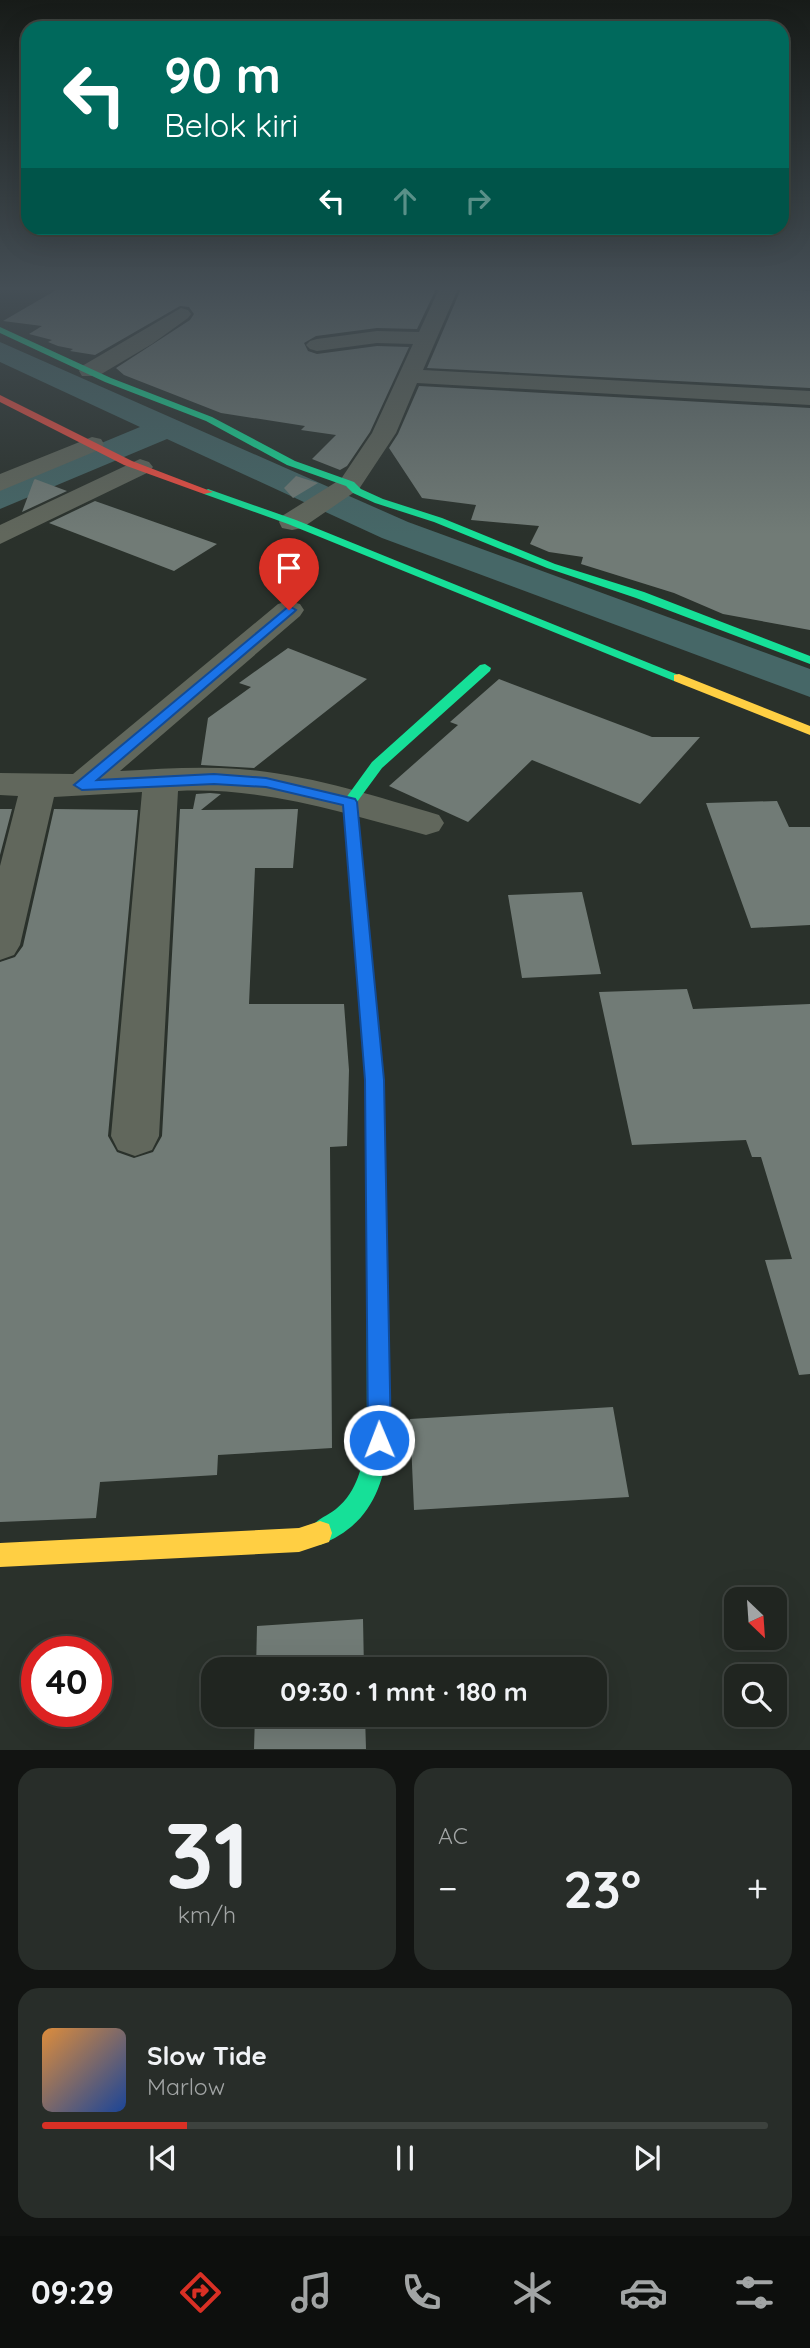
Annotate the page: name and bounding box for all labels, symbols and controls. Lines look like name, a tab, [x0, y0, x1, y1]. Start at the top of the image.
text: 90 m	[164, 44, 281, 105]
icon: left	[49, 49, 140, 140]
text: Belok kiri	[164, 105, 298, 145]
icon: left	[313, 182, 351, 220]
icon: ahead	[386, 182, 424, 220]
icon: right	[459, 182, 497, 220]
pin	[259, 538, 319, 610]
icon: arrive	[270, 549, 308, 587]
position arrow	[342, 1403, 416, 1477]
north arrow	[724, 1587, 788, 1650]
map controls	[724, 1587, 787, 1727]
speed limit sign: 40	[21, 1636, 112, 1727]
button: search	[724, 1664, 787, 1727]
text: 09:30 · 1 mnt · 180 m	[280, 1675, 528, 1708]
text: 31	[165, 1797, 249, 1911]
text: AC	[438, 1821, 468, 1850]
text: 23°	[563, 1856, 641, 1921]
text: −	[438, 1864, 458, 1912]
text: +	[747, 1864, 768, 1912]
text: km/h	[178, 1900, 236, 1929]
text: Slow Tide	[147, 2039, 267, 2072]
text: Marlow	[147, 2072, 225, 2101]
icon: previous	[144, 2139, 182, 2177]
icon: pause	[386, 2139, 424, 2177]
icon: next	[628, 2139, 666, 2177]
icon: directions	[176, 2268, 225, 2317]
icon: music	[287, 2268, 336, 2317]
icon: phone	[397, 2268, 446, 2317]
icon: climate	[508, 2268, 557, 2317]
icon: car	[619, 2268, 668, 2317]
icon: filters	[730, 2268, 779, 2317]
text: 09:29	[31, 2272, 114, 2312]

